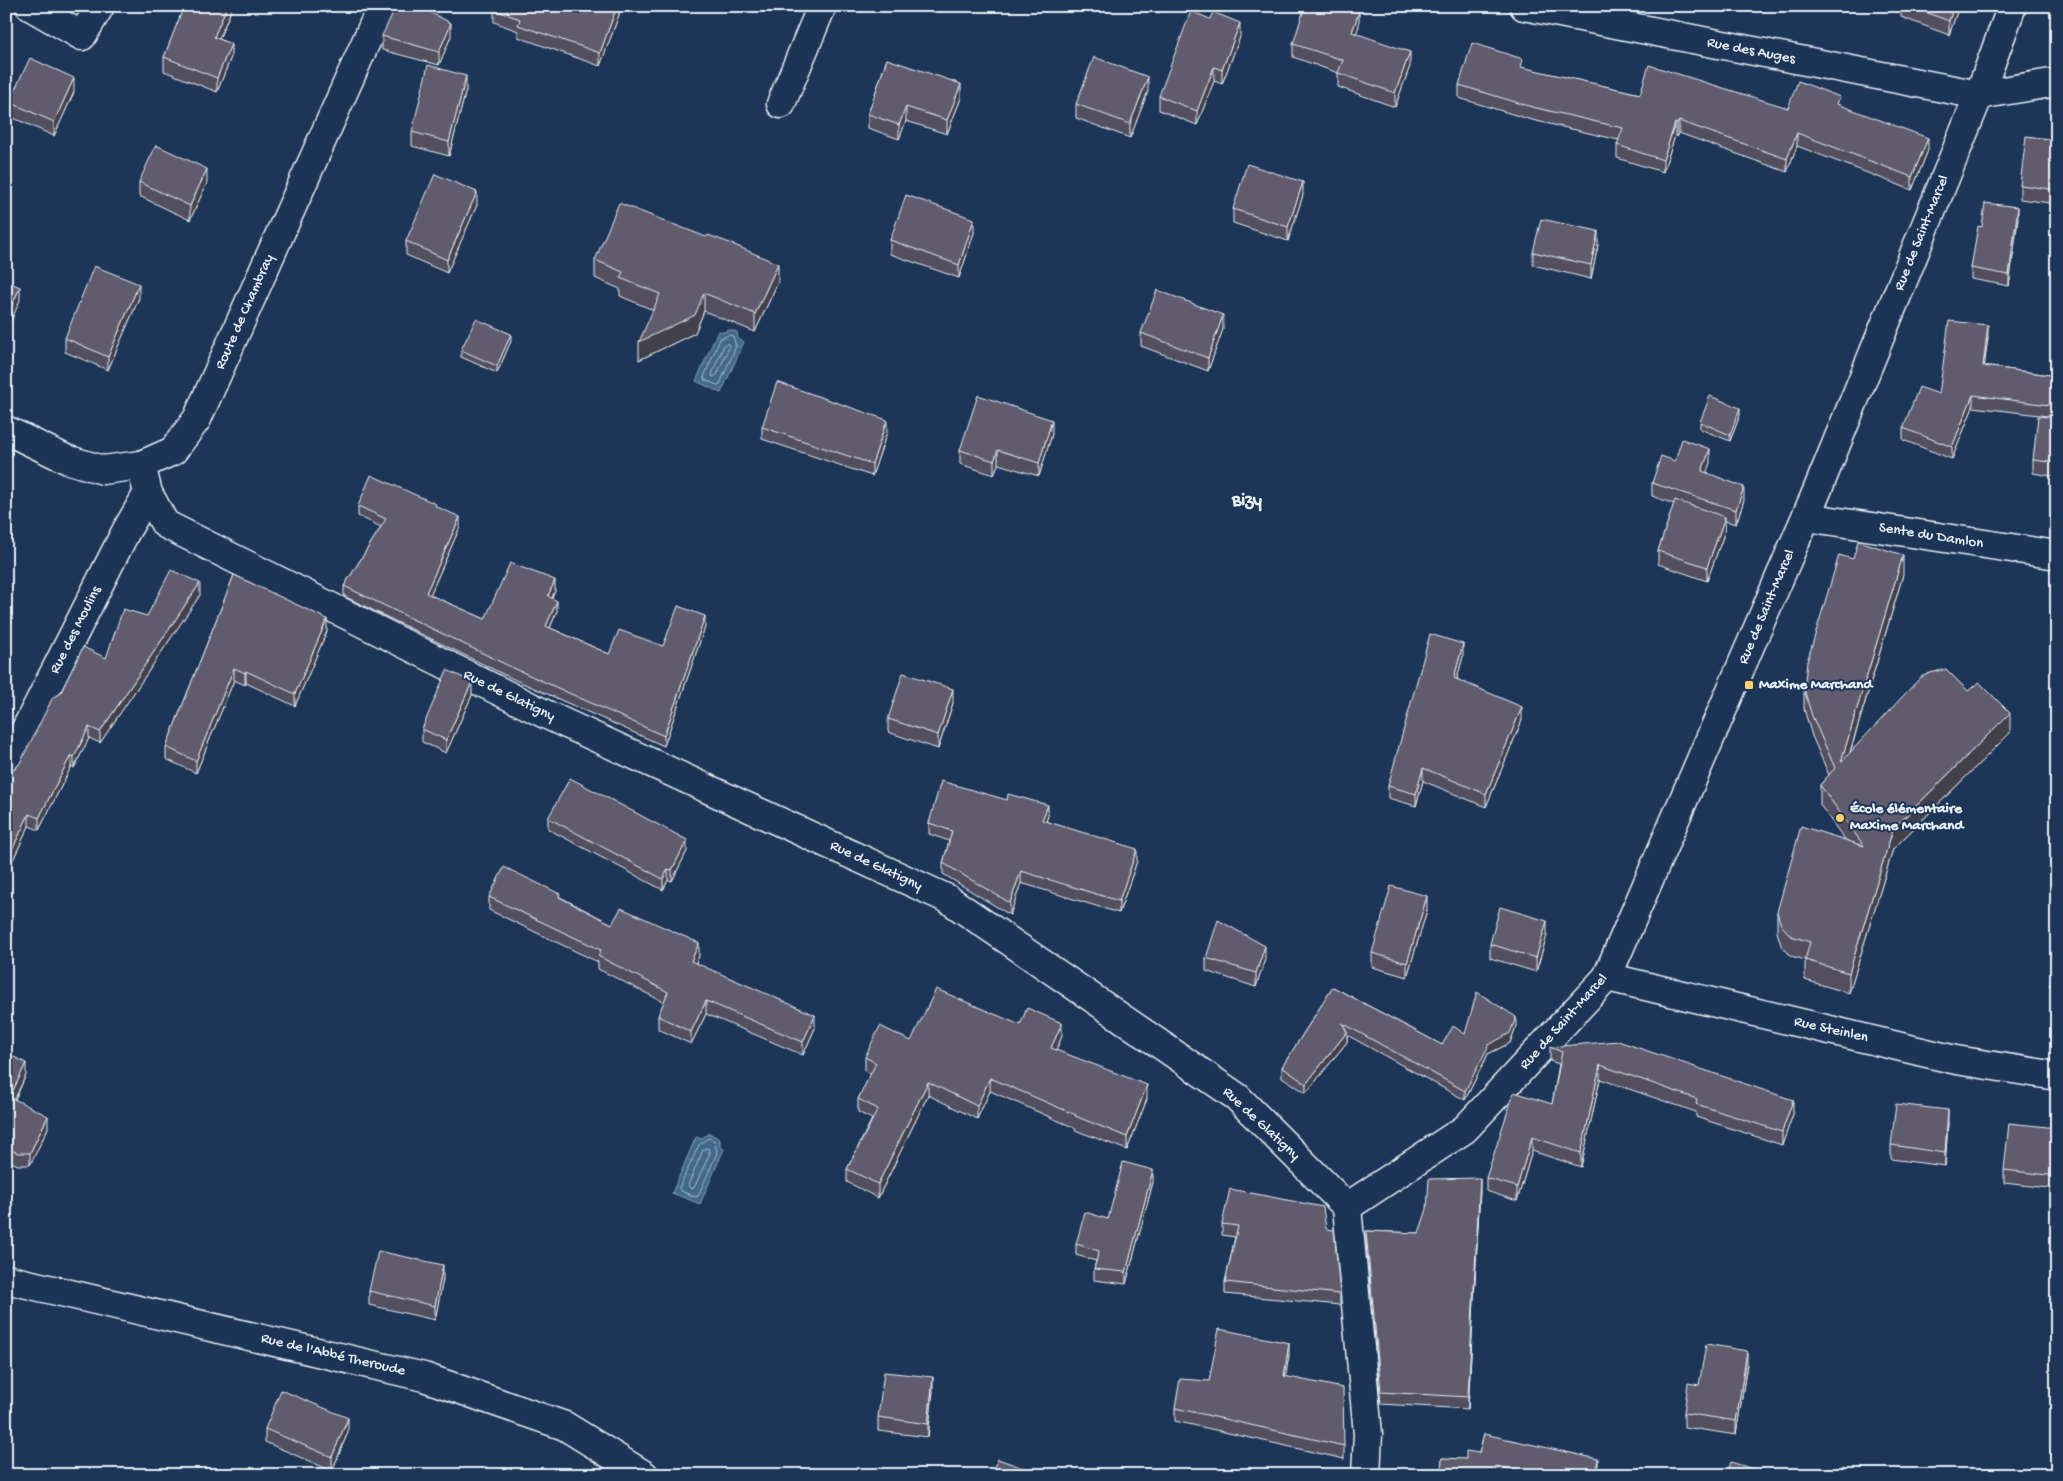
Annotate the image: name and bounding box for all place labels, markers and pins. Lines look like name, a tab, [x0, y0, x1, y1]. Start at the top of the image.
place label: Maxime Marchand	[1759, 676, 1874, 694]
marker: Maxime Marchand	[1743, 679, 1755, 691]
place label: École élémentaire Maxime Marchand	[1850, 800, 1965, 835]
marker: École élémentaire Maxime Marchand	[1834, 812, 1846, 824]

